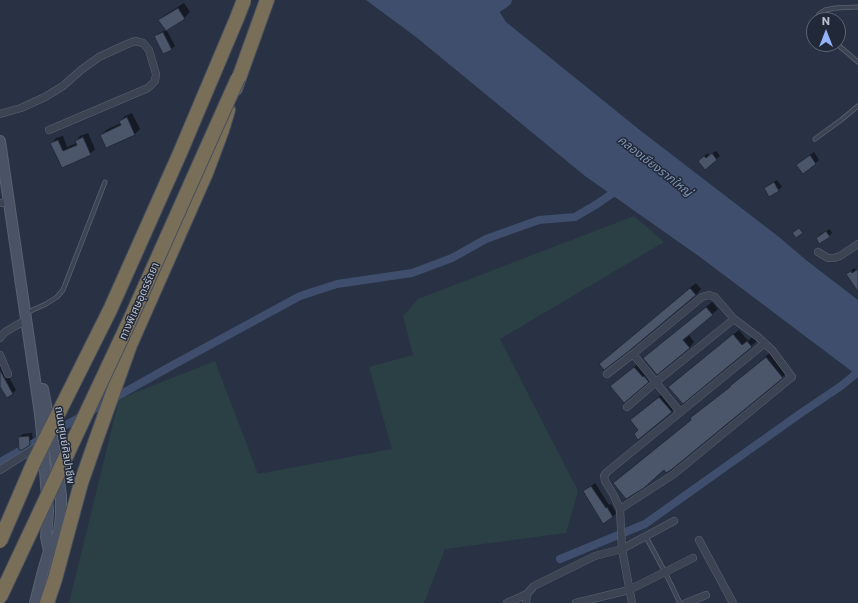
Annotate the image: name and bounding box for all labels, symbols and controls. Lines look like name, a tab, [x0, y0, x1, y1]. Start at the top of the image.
north arrow	[806, 12, 846, 52]
text: N	[822, 14, 830, 27]
water label: คลองเชียงรากใหญ่	[615, 132, 695, 200]
street label: ทางพิเศษอุดรรัถยา	[116, 260, 162, 342]
street label: ถนนศูนย์ศิลปาชีพ	[52, 405, 78, 485]

